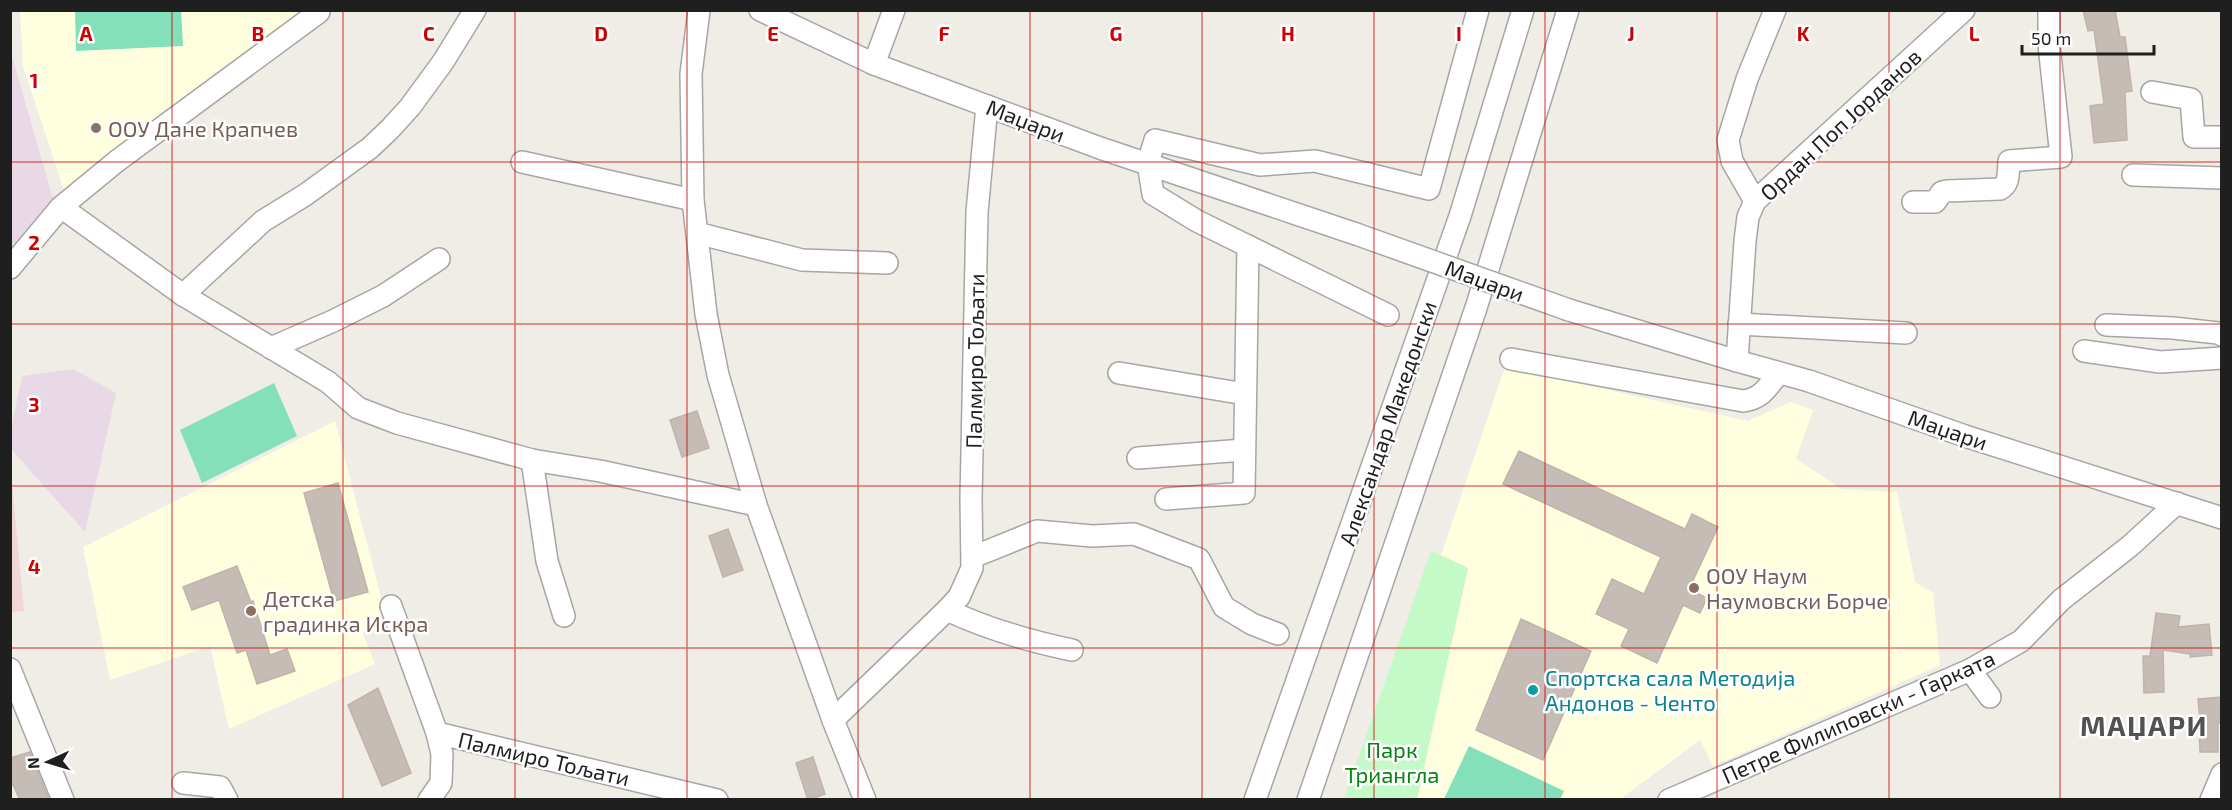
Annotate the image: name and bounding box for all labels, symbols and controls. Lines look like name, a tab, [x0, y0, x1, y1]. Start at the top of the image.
scale bar	[2022, 18, 2154, 56]
text: A	[79, 21, 93, 45]
text: B	[252, 21, 264, 45]
text: C	[423, 21, 435, 45]
text: D	[594, 21, 608, 45]
text: E	[767, 21, 779, 45]
text: F	[938, 21, 950, 45]
text: G	[1110, 21, 1122, 45]
text: H	[1281, 21, 1295, 45]
text: I	[1456, 21, 1462, 45]
text: J	[1627, 21, 1635, 45]
text: K	[1797, 21, 1810, 45]
text: L	[1969, 21, 1980, 45]
text: 50 m	[2031, 27, 2071, 49]
street label: Ордан Поп Јорданов	[1754, 43, 1926, 205]
text: 1	[30, 68, 38, 92]
street label: Маџари	[983, 93, 1069, 147]
place label: ООУ Дане Крапчев	[108, 115, 298, 141]
marker: ООУ Дане Крапчев	[89, 121, 103, 135]
text: 2	[28, 230, 40, 254]
street label: Маџари	[1442, 254, 1528, 306]
street label: Палмиро Тољати	[959, 273, 989, 449]
street label: Александар Македонски	[1333, 297, 1441, 549]
text: 3	[28, 392, 40, 416]
street label: Маџари	[1905, 403, 1991, 455]
text: 4	[28, 554, 41, 578]
place label: ООУ Наум Наумовски Борче	[1706, 562, 1888, 614]
marker: ООУ Наум Наумовски Борче	[1687, 581, 1701, 595]
place label: Детска градинка Искра	[263, 585, 428, 636]
marker: Детска градинка Искра	[244, 604, 258, 618]
street label: Петре Филиповски - Гарката	[1717, 644, 1999, 788]
place label: Спортска сала Методија Андонов - Ченто	[1545, 664, 1795, 715]
marker: Спортска сала Методија Андонов - Ченто	[1526, 683, 1540, 697]
district label: МАЏАРИ	[2080, 708, 2208, 742]
street label: Палмиро Тољати	[456, 726, 632, 790]
north arrow	[18, 732, 78, 792]
park label: Парк Триангла	[1345, 736, 1439, 787]
text: N	[23, 757, 42, 770]

